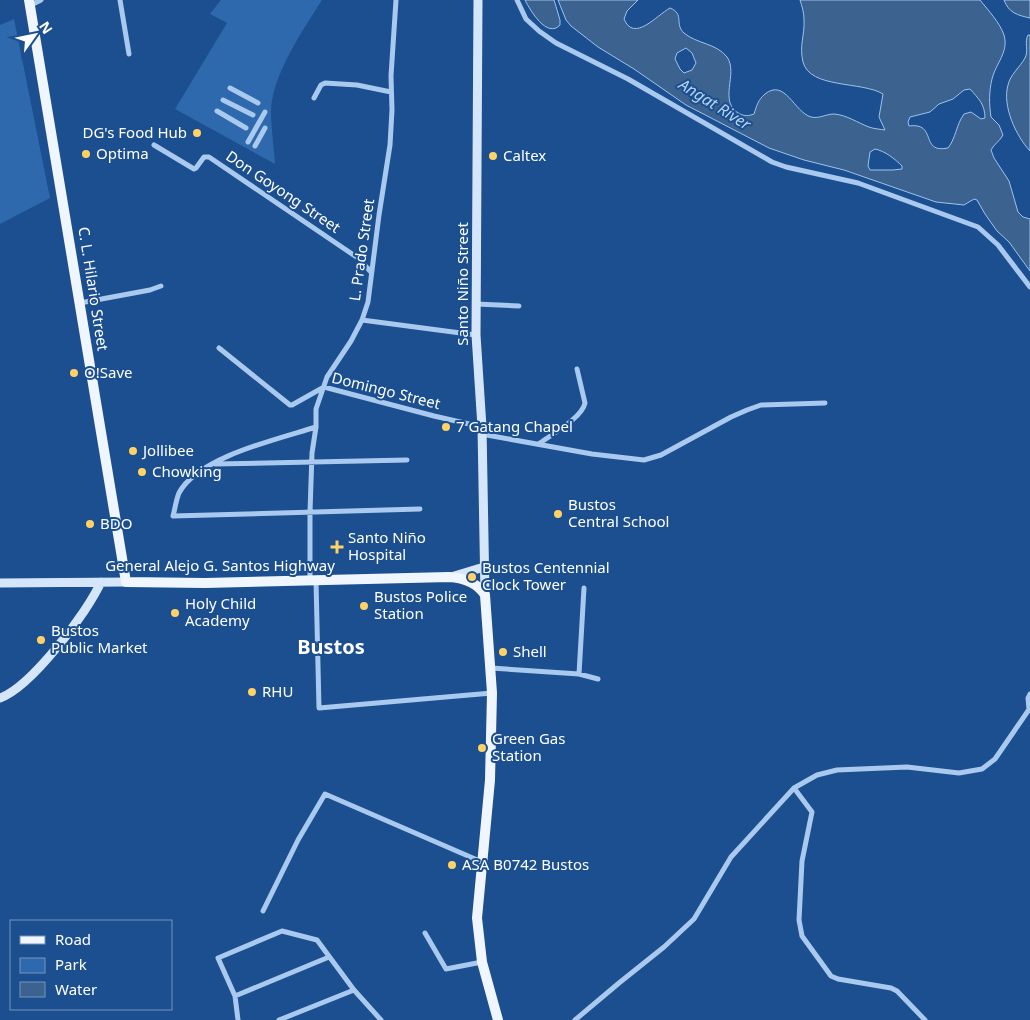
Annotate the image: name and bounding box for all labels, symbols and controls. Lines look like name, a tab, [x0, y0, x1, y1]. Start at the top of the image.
north arrow	[10, 10, 60, 60]
text: N	[35, 18, 57, 38]
water label: Angat River	[674, 73, 756, 135]
place label: DG's Food Hub	[82, 122, 187, 142]
marker: DG's Food Hub	[191, 127, 203, 139]
place label: Optima	[96, 143, 149, 163]
street label: Don Goyong Street	[222, 145, 345, 237]
place label: Caltex	[503, 145, 546, 165]
marker: Optima	[80, 148, 92, 160]
marker: Caltex	[487, 150, 499, 162]
street label: L. Prado Street	[344, 197, 378, 302]
street label: Santo Niño Street	[452, 222, 472, 346]
street label: C. L. Hilario Street	[74, 225, 114, 353]
place label: O!Save	[84, 362, 132, 382]
marker: O!Save	[68, 367, 80, 379]
street label: Domingo Street	[330, 367, 443, 413]
place label: 7 Gatang Chapel	[456, 416, 573, 436]
marker: 7 Gatang Chapel	[440, 421, 452, 433]
place label: Jollibee	[141, 440, 194, 460]
marker: Jollibee	[127, 445, 139, 457]
place label: Chowking	[152, 461, 222, 481]
marker: Chowking	[136, 466, 148, 478]
place label: Bustos Central School	[568, 494, 669, 531]
marker: Bustos Central School	[552, 508, 564, 520]
place label: BDO	[100, 513, 132, 533]
marker: BDO	[84, 518, 96, 530]
place label: Santo Niño Hospital	[348, 527, 426, 564]
marker: Santo Niño Hospital	[330, 540, 344, 554]
street label: General Alejo G. Santos Highway	[105, 555, 335, 575]
place label: Bustos Centennial Clock Tower	[482, 557, 610, 594]
marker: Bustos Centennial Clock Tower	[466, 571, 478, 583]
place label: Bustos Police Station	[374, 586, 467, 623]
place label: Holy Child Academy	[185, 593, 256, 630]
marker: Bustos Police Station	[358, 600, 370, 612]
marker: Holy Child Academy	[169, 607, 181, 619]
place label: Bustos Public Market	[51, 620, 148, 657]
district label: Bustos	[297, 633, 365, 660]
marker: Bustos Public Market	[35, 634, 47, 646]
place label: Shell	[513, 641, 547, 661]
marker: Shell	[497, 646, 509, 658]
place label: RHU	[262, 681, 293, 701]
marker: RHU	[246, 686, 258, 698]
place label: Green Gas Station	[492, 728, 565, 765]
marker: Green Gas Station	[476, 742, 488, 754]
place label: ASA B0742 Bustos	[462, 854, 589, 874]
marker: ASA B0742 Bustos	[446, 859, 458, 871]
legend	[10, 920, 172, 1010]
text: Road	[55, 929, 91, 949]
text: Park	[55, 954, 87, 974]
text: Water	[55, 979, 97, 999]

